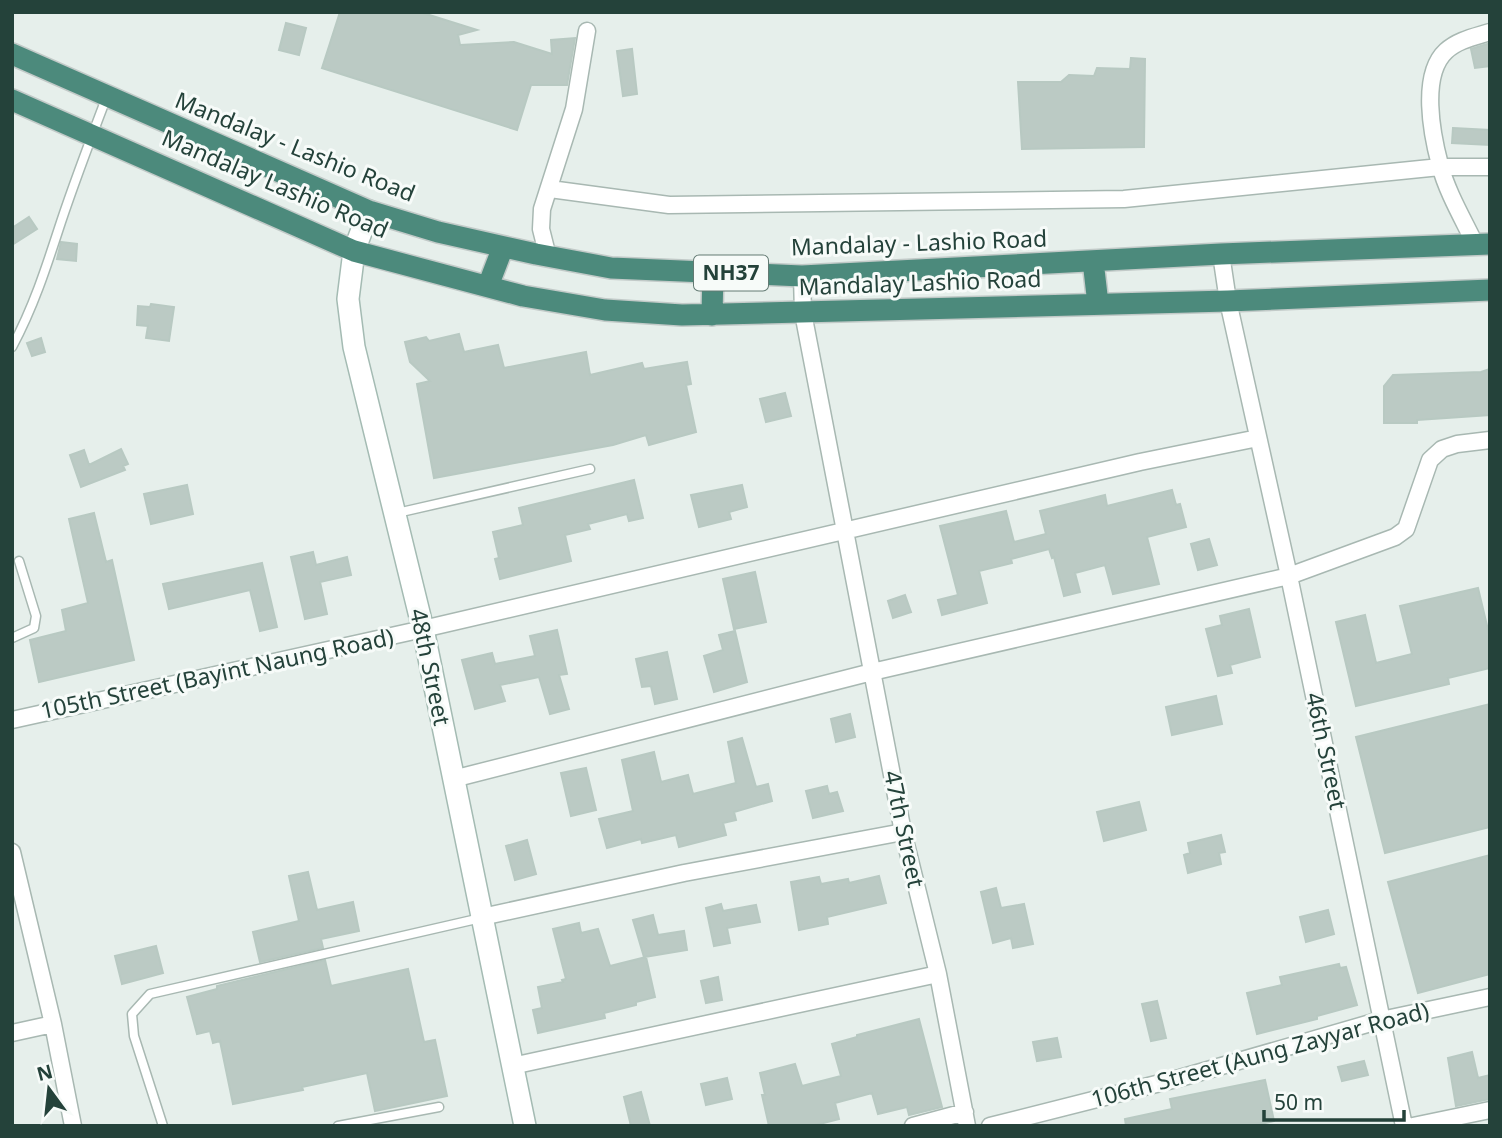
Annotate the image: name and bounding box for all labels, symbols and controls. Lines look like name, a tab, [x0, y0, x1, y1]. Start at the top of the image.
street label: Mandalay - Lashio Road	[171, 83, 420, 209]
street label: Mandalay Lashio Road	[157, 121, 393, 245]
street label: Mandalay - Lashio Road	[790, 222, 1048, 262]
road number: NH37	[694, 256, 768, 290]
street label: Mandalay Lashio Road	[798, 262, 1042, 302]
street label: 48th Street	[403, 605, 459, 728]
street label: 105th Street (Bayint Naung Road)	[37, 620, 396, 726]
street label: 46th Street	[1299, 689, 1355, 812]
street label: 47th Street	[877, 767, 933, 890]
street label: 106th Street (Aung Zayyar Road)	[1087, 993, 1432, 1115]
north arrow	[14, 1054, 84, 1124]
text: N	[34, 1058, 55, 1087]
scale bar	[1264, 1078, 1404, 1122]
text: 50 m	[1274, 1088, 1323, 1116]

